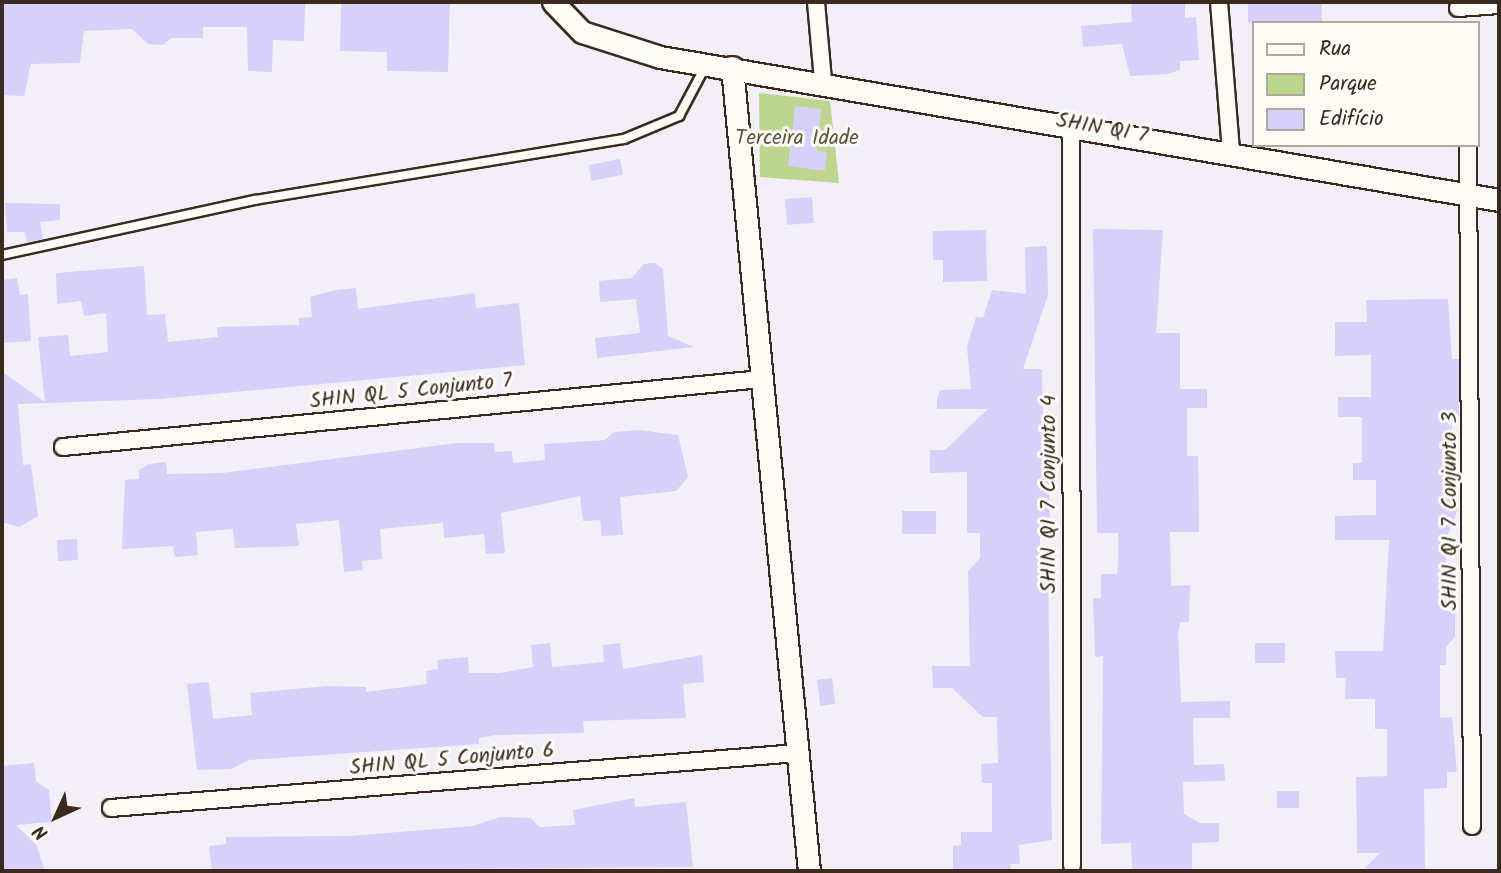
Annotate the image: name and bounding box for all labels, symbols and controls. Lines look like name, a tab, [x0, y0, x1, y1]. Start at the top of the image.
legend	[1252, 21, 1480, 147]
text: Rua	[1319, 33, 1351, 66]
text: Parque	[1319, 68, 1377, 101]
text: Edifício	[1319, 103, 1384, 136]
street label: SHIN QI 7	[1054, 109, 1150, 149]
park label: Terceira Idade	[735, 126, 859, 152]
street label: SHIN QL 5 Conjunto 7	[309, 369, 513, 415]
street label: SHIN QI 7 Conjunto 4	[1037, 395, 1063, 593]
street label: SHIN QI 7 Conjunto 3	[1438, 412, 1464, 610]
street label: SHIN QL 5 Conjunto 6	[349, 739, 555, 781]
north arrow	[21, 782, 91, 852]
text: N	[26, 817, 56, 847]

